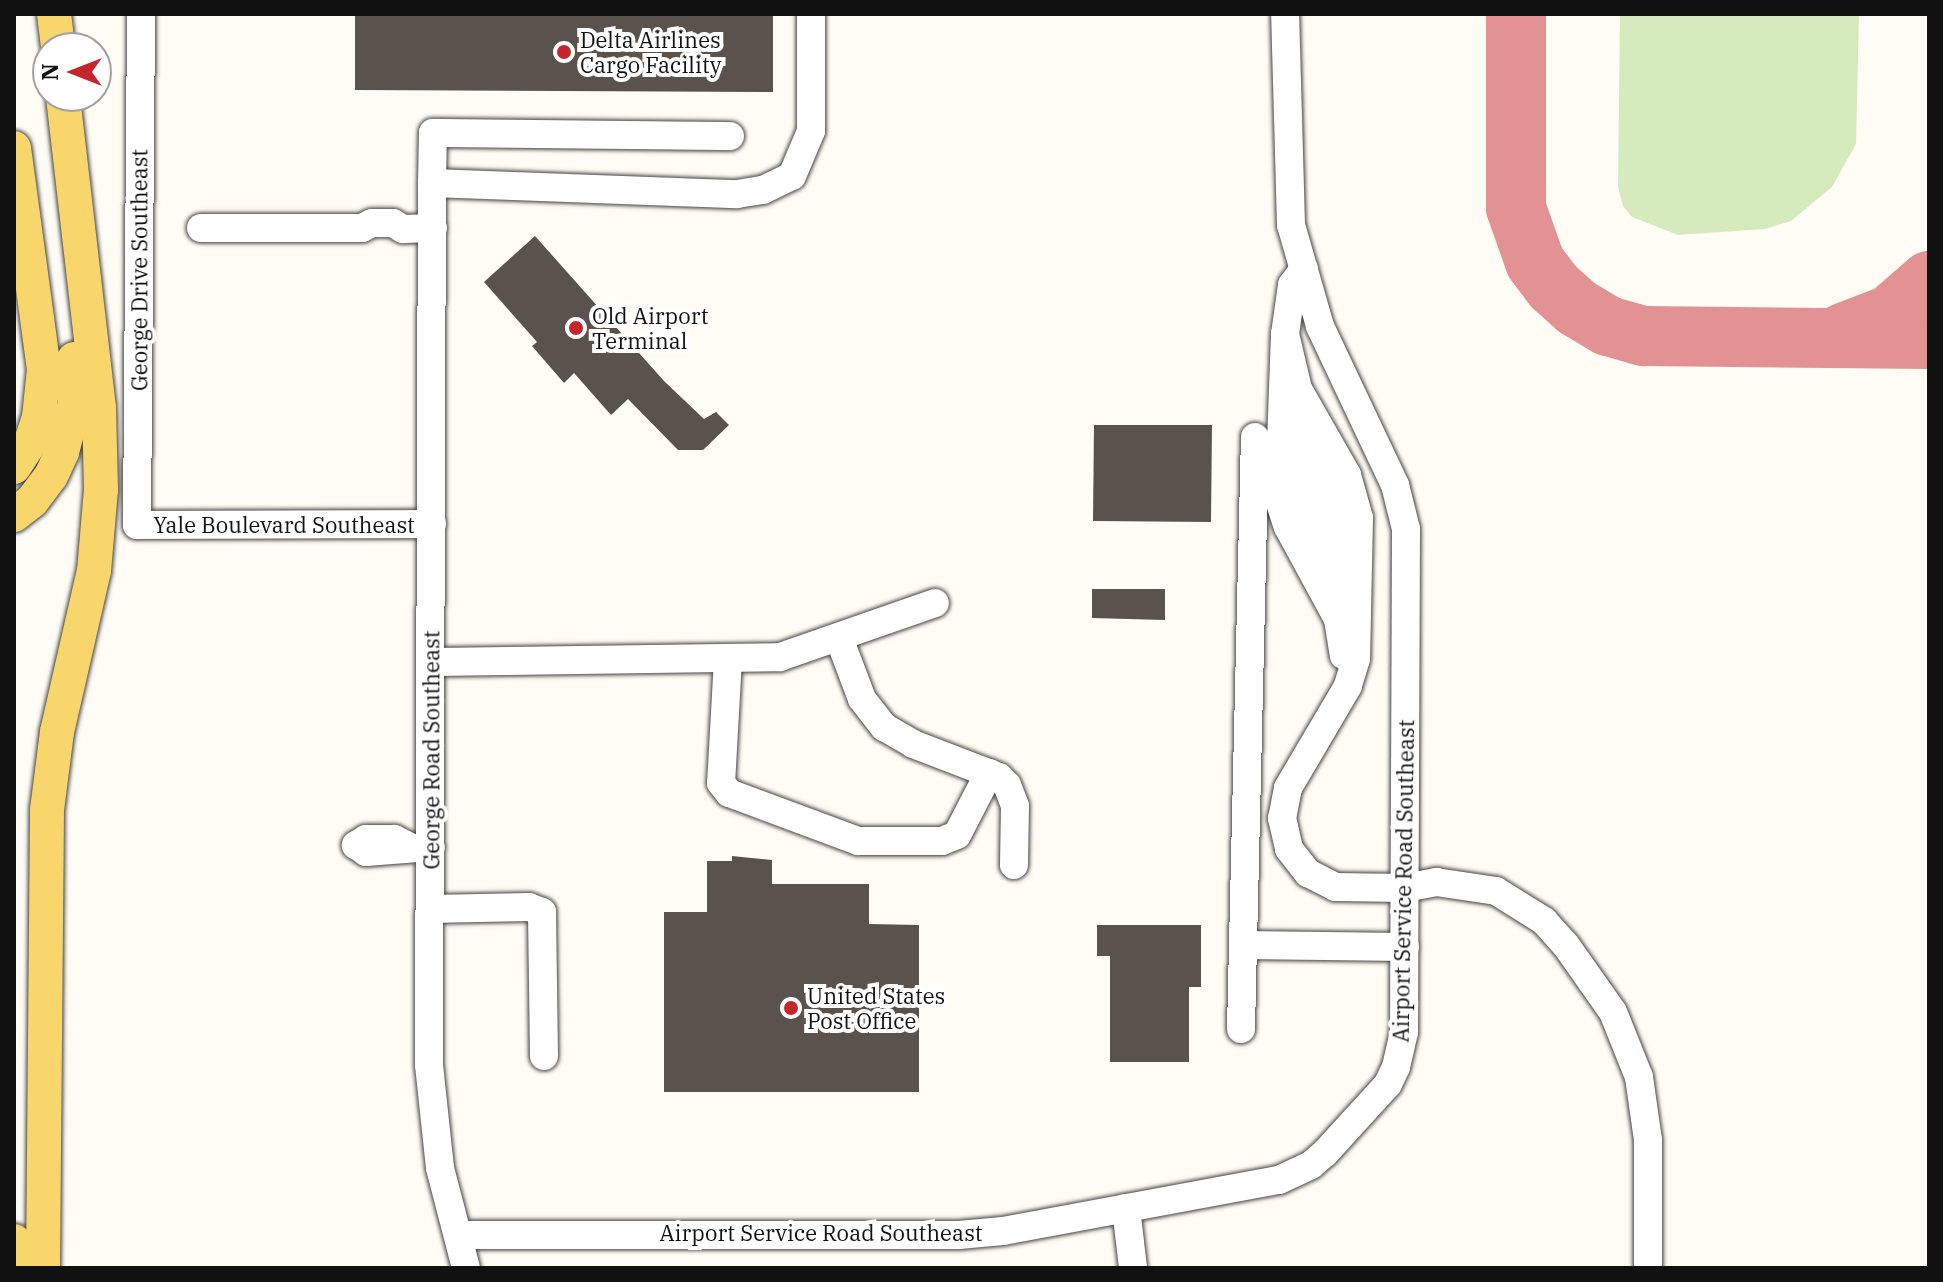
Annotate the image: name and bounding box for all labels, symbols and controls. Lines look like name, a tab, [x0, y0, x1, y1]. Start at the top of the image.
place label: Delta Airlines Cargo Facility	[580, 26, 721, 78]
north arrow	[32, 32, 112, 112]
marker: Delta Airlines Cargo Facility	[555, 43, 573, 61]
text: N	[35, 63, 64, 81]
street label: George Drive Southeast	[126, 149, 152, 391]
place label: Old Airport Terminal	[592, 302, 708, 354]
marker: Old Airport Terminal	[567, 319, 585, 337]
street label: Yale Boulevard Southeast	[153, 512, 415, 538]
street label: George Road Southeast	[418, 631, 444, 869]
street label: Airport Service Road Southeast	[1387, 719, 1419, 1043]
place label: United States Post Office	[807, 982, 945, 1034]
marker: United States Post Office	[782, 999, 800, 1017]
street label: Airport Service Road Southeast	[660, 1220, 982, 1246]

